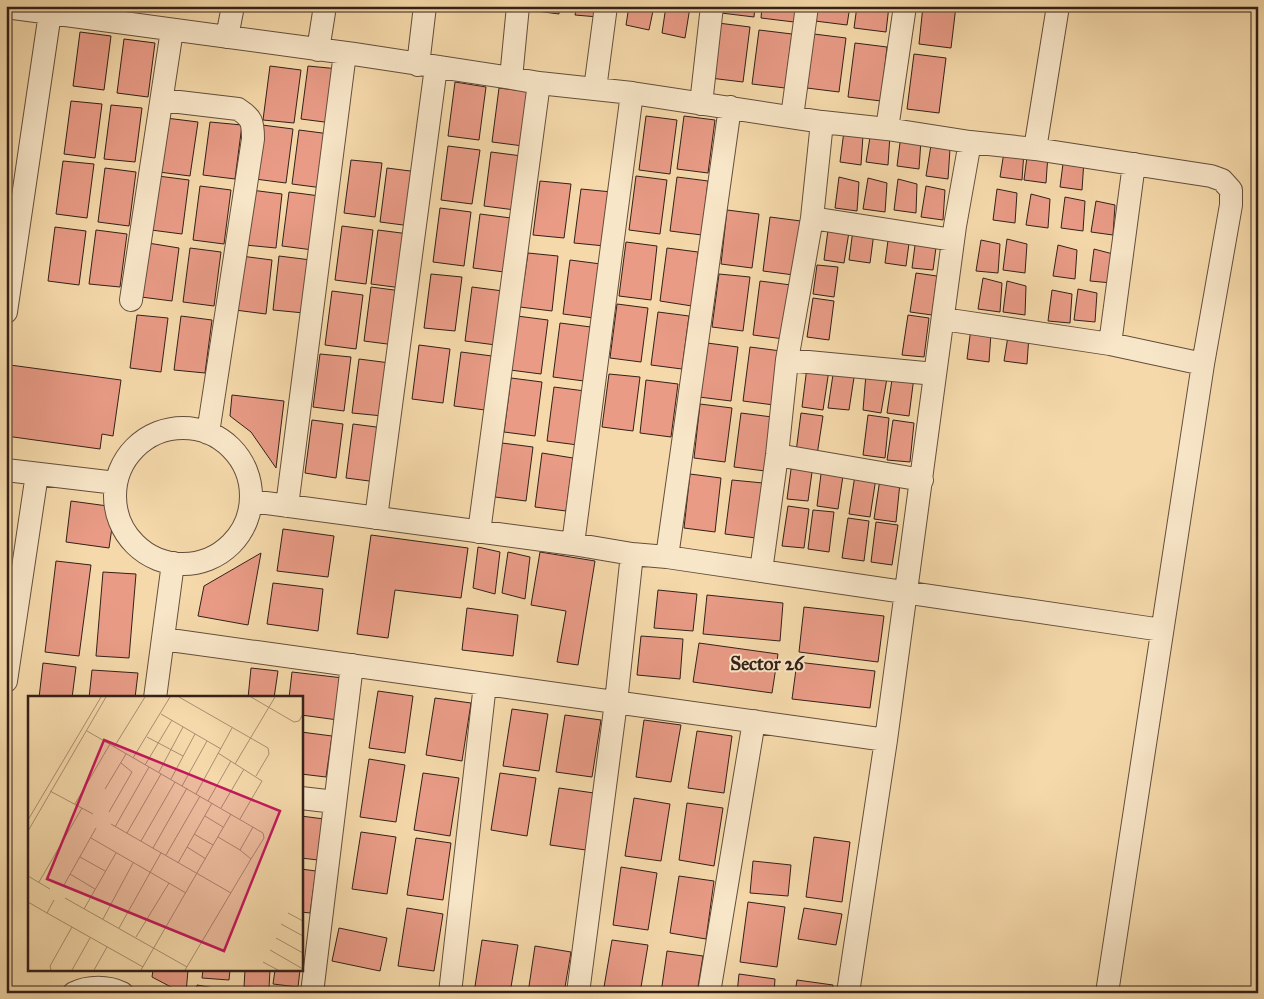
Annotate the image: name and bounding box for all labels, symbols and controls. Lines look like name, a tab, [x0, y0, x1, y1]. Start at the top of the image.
district label: Sector 26	[730, 652, 805, 675]
inset map	[28, 696, 302, 972]

